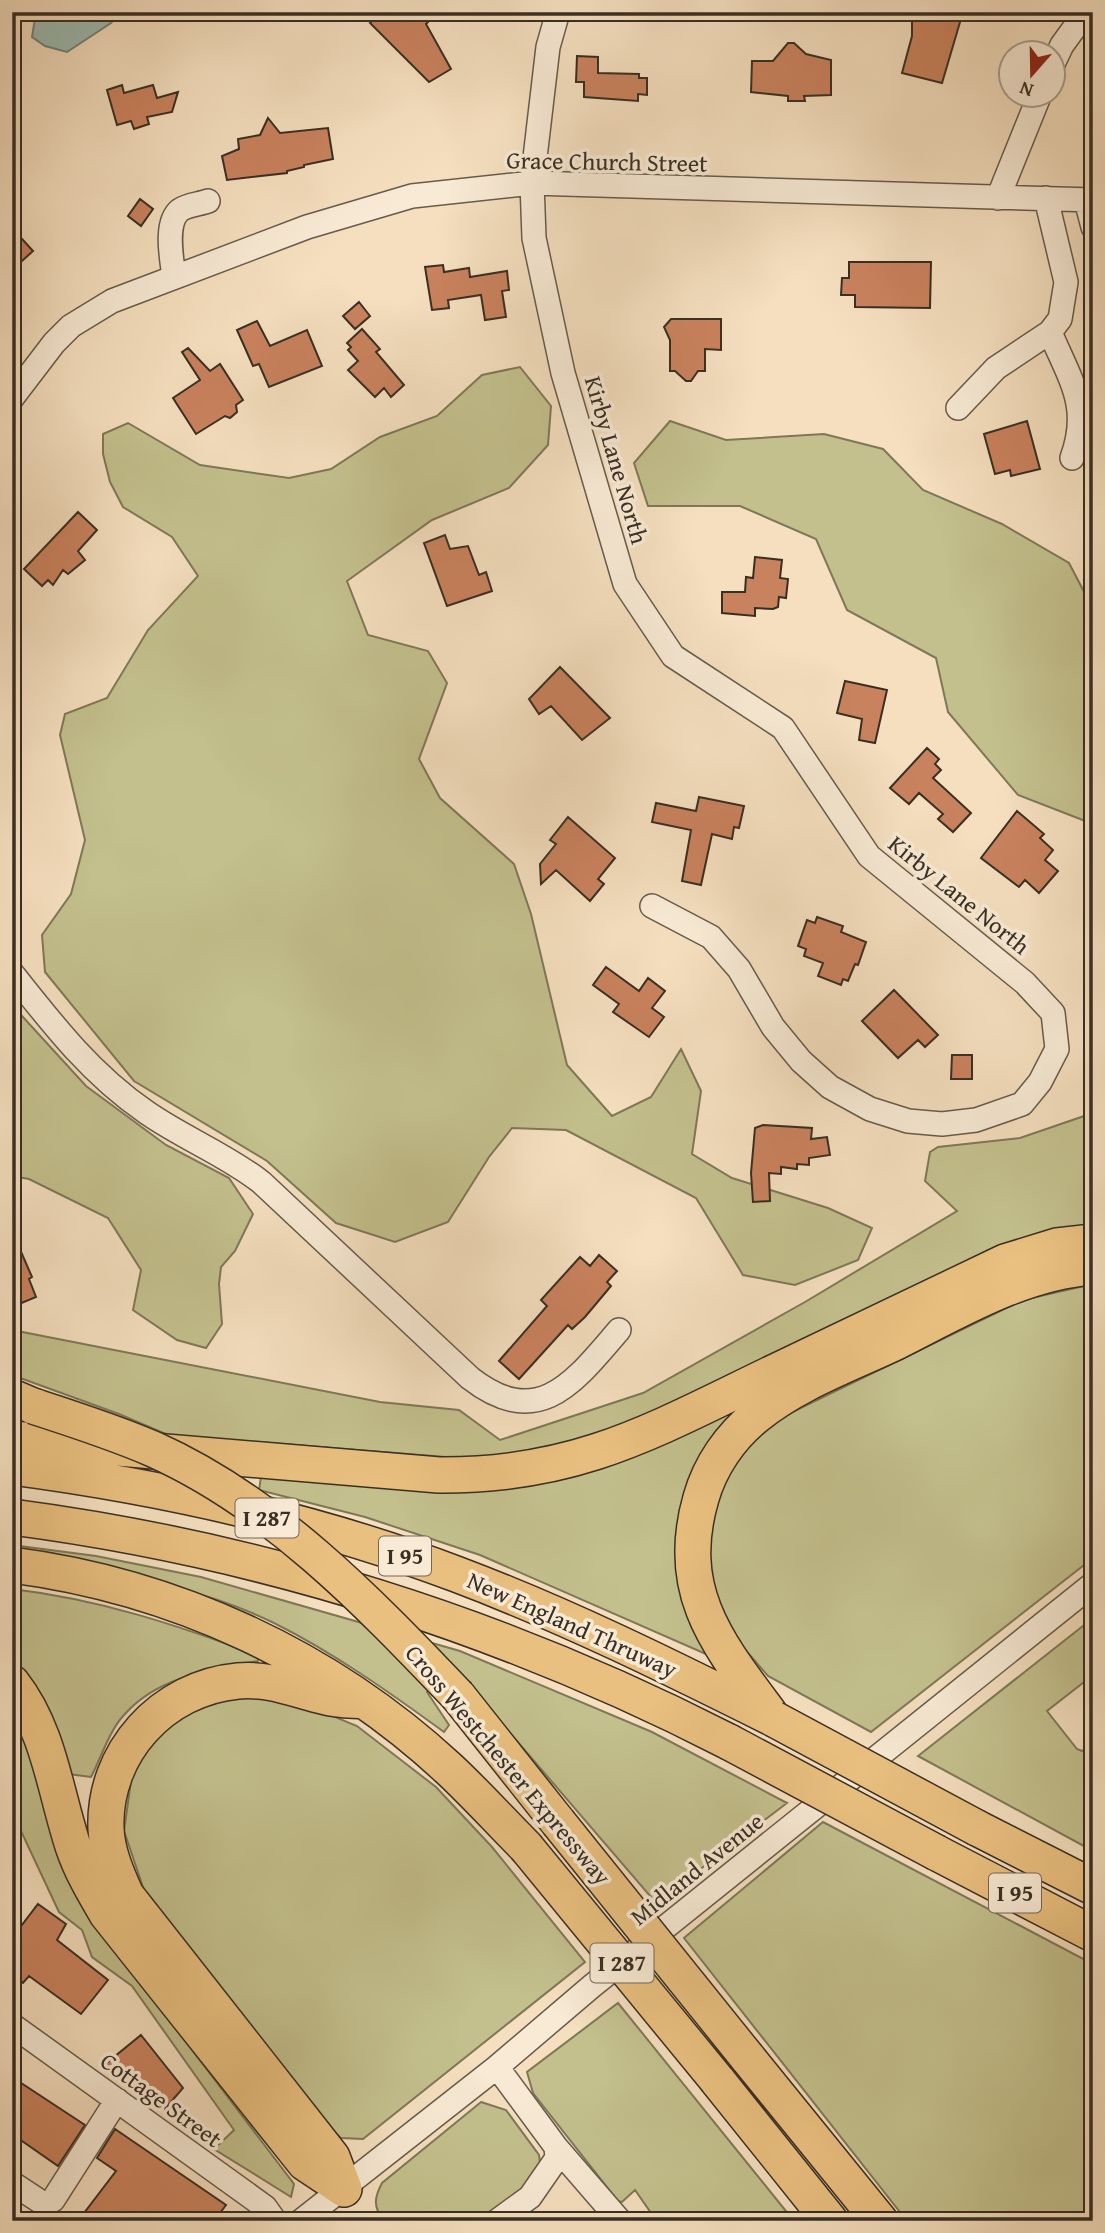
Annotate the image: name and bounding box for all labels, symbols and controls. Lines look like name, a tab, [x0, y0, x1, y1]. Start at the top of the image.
north arrow	[996, 38, 1066, 108]
text: N	[1015, 75, 1037, 105]
street label: Grace Church Street	[506, 142, 708, 181]
street label: Kirby Lane North	[576, 372, 657, 548]
street label: Kirby Lane North	[881, 826, 1038, 963]
road number: I 287	[236, 1498, 298, 1538]
road number: I 95	[379, 1536, 431, 1576]
street label: New England Thruway	[462, 1563, 683, 1687]
street label: Cross Westchester Expressway	[397, 1637, 620, 1893]
street label: Midland Avenue	[622, 1804, 771, 1933]
road number: I 95	[989, 1874, 1041, 1912]
road number: I 287	[590, 1944, 654, 1982]
street label: Cottage Street	[93, 2043, 230, 2156]

